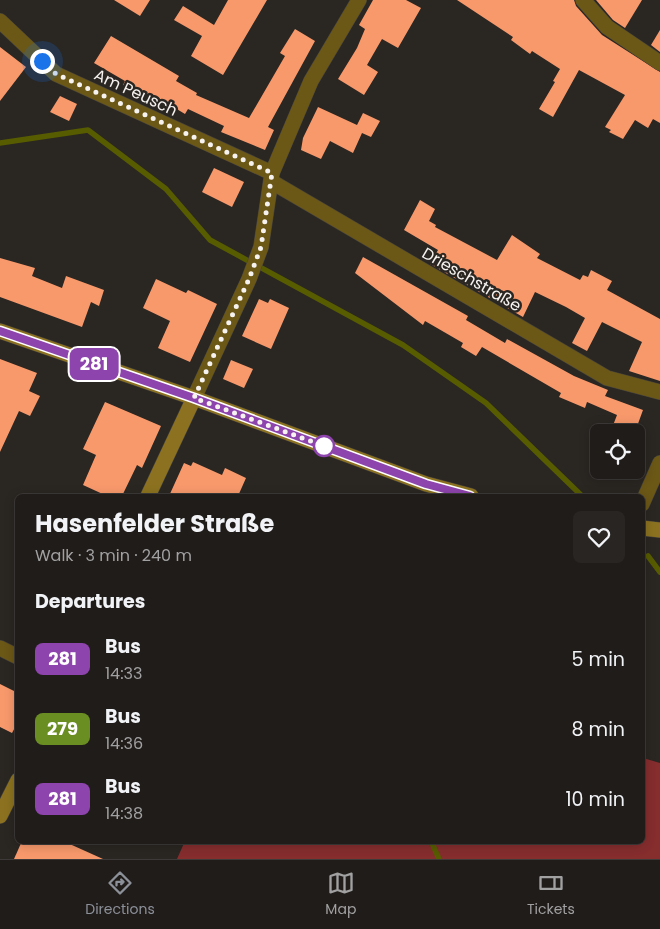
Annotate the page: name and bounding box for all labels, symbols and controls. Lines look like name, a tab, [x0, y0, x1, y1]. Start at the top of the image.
your location	[30, 49, 55, 74]
street label: Am Peusch	[90, 63, 181, 122]
street label: Drieschstraße	[418, 242, 526, 317]
line badge: 281	[65, 348, 123, 380]
text: 281	[80, 351, 108, 376]
map controls	[590, 424, 645, 479]
button: locate	[590, 424, 645, 479]
unlabelled marker	[313, 435, 335, 457]
text: Hasenfelder Straße	[35, 507, 274, 540]
button: heart	[573, 511, 625, 563]
text: Walk · 3 min · 240 m	[35, 544, 192, 567]
text: Departures	[35, 588, 145, 615]
text: Bus	[105, 633, 141, 660]
text: 281	[48, 646, 77, 671]
text: 5 min	[572, 646, 625, 673]
text: 14:33	[105, 662, 142, 685]
text: Bus	[105, 703, 141, 730]
text: 279	[47, 716, 78, 741]
text: 8 min	[572, 716, 625, 743]
text: 14:36	[105, 732, 143, 755]
text: Bus	[105, 773, 141, 800]
text: 281	[48, 786, 77, 811]
text: 10 min	[566, 786, 625, 813]
text: 14:38	[105, 802, 143, 825]
tab: Directions	[85, 869, 155, 920]
tab: Map	[325, 869, 356, 920]
tab: Tickets	[527, 869, 575, 920]

